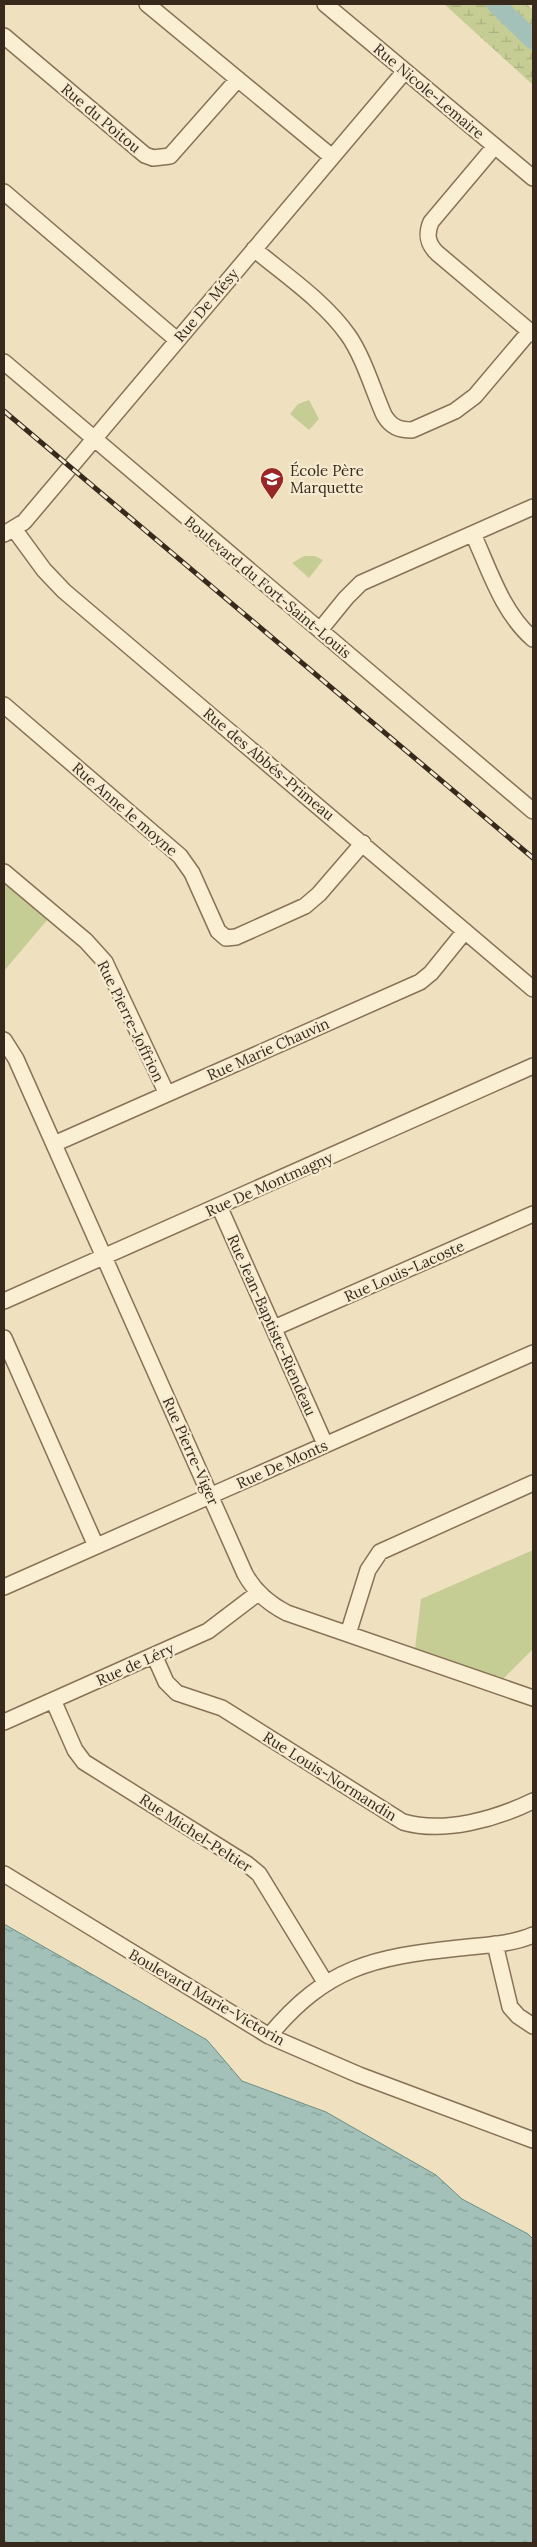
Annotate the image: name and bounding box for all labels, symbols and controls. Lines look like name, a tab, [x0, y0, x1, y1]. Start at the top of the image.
street label: Rue Nicole-Lemaire	[370, 39, 488, 143]
street label: Rue du Poitou	[57, 79, 145, 157]
street label: Rue De Mésy	[170, 264, 242, 346]
place label: École Père Marquette	[290, 461, 364, 497]
school or university icon: École Père Marquette	[259, 466, 285, 500]
street label: Boulevard du Fort-Saint-Louis	[181, 512, 355, 662]
street label: Rue des Abbés-Primeau	[200, 704, 338, 824]
street label: Rue Anne le moyne	[68, 758, 182, 860]
street label: Rue Pierre-Joffrion	[93, 957, 169, 1085]
street label: Rue Marie Chauvin	[204, 1014, 332, 1084]
street label: Rue De Montmagny	[202, 1147, 336, 1221]
street label: Rue Jean-Baptiste-Riendeau	[223, 1231, 321, 1419]
street label: Rue Louis-Lacoste	[341, 1236, 467, 1306]
street label: Rue Pierre-Viger	[159, 1394, 224, 1508]
street label: Rue De Monts	[233, 1435, 331, 1493]
street label: Rue de Léry	[93, 1638, 177, 1690]
street label: Rue Louis-Normandin	[260, 1727, 400, 1825]
street label: Rue Michel-Peltier	[136, 1789, 256, 1877]
street label: Boulevard Marie-Victorin	[126, 1945, 288, 2049]

